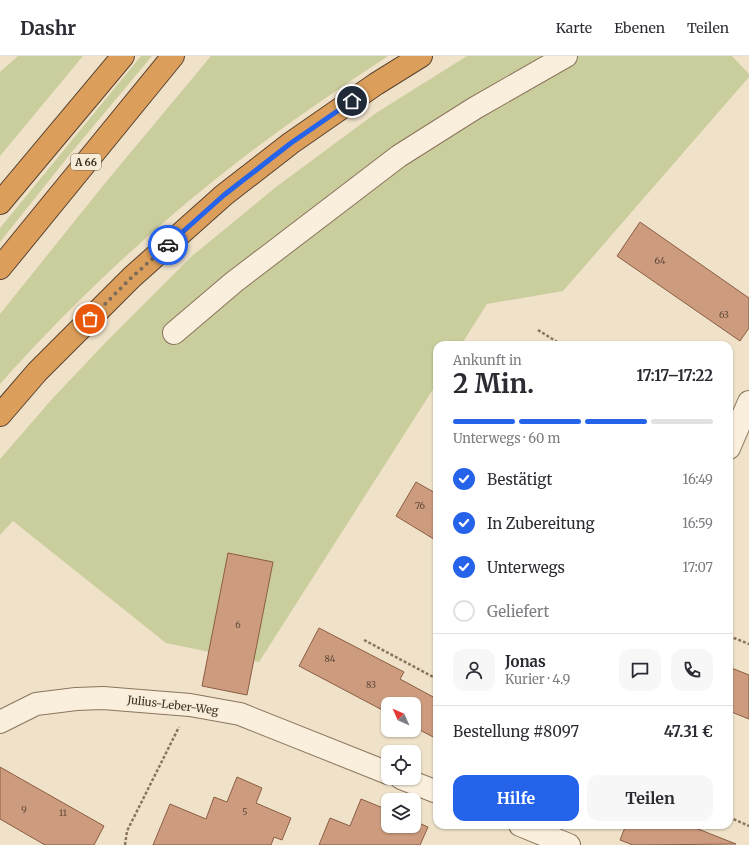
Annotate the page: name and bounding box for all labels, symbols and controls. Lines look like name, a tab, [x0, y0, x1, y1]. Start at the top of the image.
text: Dashr	[20, 16, 76, 40]
text: Karte	[556, 19, 592, 37]
text: Ebenen	[614, 19, 665, 37]
text: Teilen	[687, 19, 729, 37]
pin	[335, 84, 369, 118]
icon: home	[341, 90, 363, 112]
road number: A 66	[71, 154, 101, 170]
courier	[148, 225, 188, 265]
icon: car	[157, 234, 179, 256]
house number: 64	[655, 255, 666, 266]
pin	[73, 302, 107, 336]
icon: bag	[79, 308, 101, 330]
house number: 63	[719, 309, 729, 320]
text: Ankunft in	[453, 352, 522, 369]
text: 17:17–17:22	[636, 366, 713, 385]
text: 2 Min.	[453, 367, 534, 400]
text: Unterwegs · 60 m	[453, 430, 560, 447]
icon: check	[453, 468, 475, 490]
text: Bestätigt	[487, 470, 552, 489]
text: 16:49	[683, 471, 713, 488]
house number: 76	[415, 500, 426, 511]
icon: check	[453, 512, 475, 534]
text: In Zubereitung	[487, 514, 595, 533]
text: 16:59	[682, 515, 713, 532]
icon: check	[453, 556, 475, 578]
text: Unterwegs	[487, 558, 565, 577]
text: 17:07	[683, 559, 713, 576]
text: Geliefert	[487, 602, 549, 621]
house number: 6	[235, 619, 241, 630]
button: person	[453, 649, 495, 691]
button: chat	[619, 649, 661, 691]
button: phone	[671, 649, 713, 691]
text: Jonas	[505, 652, 546, 671]
house number: 84	[325, 653, 336, 664]
text: Kurier · 4.9	[505, 671, 570, 688]
house number: 83	[366, 679, 376, 690]
street label: Julius-Leber-Weg	[126, 692, 220, 718]
north arrow	[381, 697, 421, 737]
map controls	[381, 697, 421, 833]
text: Bestellung #8097	[453, 722, 579, 741]
text: 47.31 €	[664, 722, 713, 741]
button: locate	[381, 745, 421, 785]
button: Hilfe	[453, 775, 579, 821]
button: Teilen	[587, 775, 713, 821]
button: layers	[381, 793, 421, 833]
house number: 9	[21, 804, 27, 815]
house number: 5	[242, 806, 248, 817]
house number: 11	[59, 807, 67, 818]

